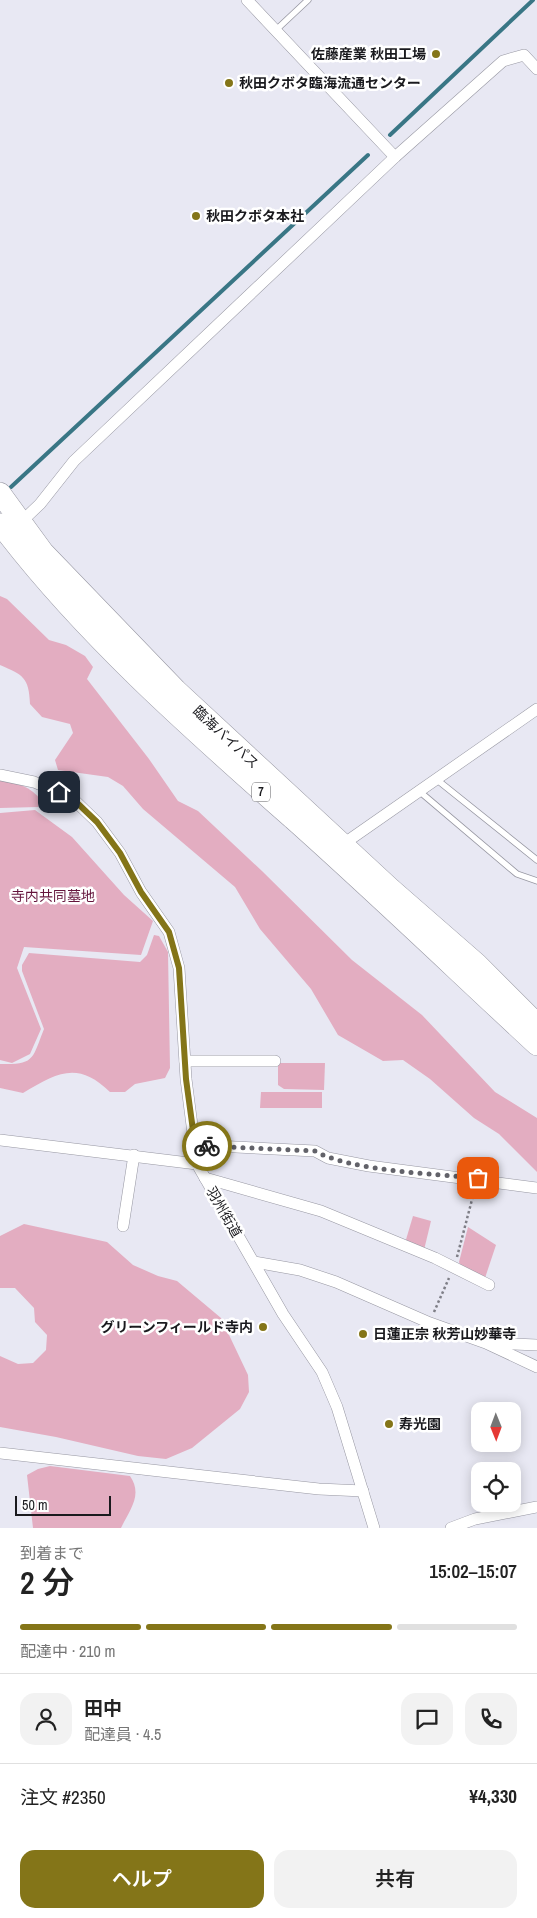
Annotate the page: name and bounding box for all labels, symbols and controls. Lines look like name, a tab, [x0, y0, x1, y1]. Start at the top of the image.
place label: 佐藤産業 秋田工場	[311, 45, 426, 63]
marker: 佐藤産業 秋田工場	[430, 48, 442, 60]
place label: 秋田クボタ臨海流通センター	[239, 74, 421, 92]
marker: 秋田クボタ臨海流通センター	[223, 77, 235, 89]
place label: 秋田クボタ本社	[206, 207, 304, 225]
marker: 秋田クボタ本社	[190, 210, 202, 222]
street label: 臨海バイパス	[189, 702, 263, 772]
pin	[38, 771, 80, 813]
icon: home	[45, 778, 73, 806]
road number: 7	[252, 782, 270, 802]
park label: 寺内共同墓地	[11, 887, 95, 905]
courier	[182, 1121, 232, 1171]
icon: bike	[193, 1132, 221, 1160]
pin	[457, 1157, 499, 1199]
icon: bag	[464, 1164, 492, 1192]
street label: 羽州街道	[202, 1183, 246, 1241]
place label: グリーンフィールド寺内	[100, 1318, 253, 1336]
marker: グリーンフィールド寺内	[257, 1321, 269, 1333]
place label: 日蓮正宗 秋芳山妙華寺	[373, 1325, 516, 1343]
marker: 日蓮正宗 秋芳山妙華寺	[357, 1328, 369, 1340]
north arrow	[471, 1402, 521, 1452]
map controls	[471, 1402, 521, 1512]
place label: 寿光園	[399, 1415, 441, 1433]
marker: 寿光園	[383, 1418, 395, 1430]
button: locate	[471, 1462, 521, 1512]
scale bar	[15, 1493, 111, 1516]
text: 50 m	[22, 1496, 48, 1514]
text: 到着まで	[20, 1542, 84, 1564]
text: 15:02–15:07	[429, 1558, 517, 1584]
text: 2 分	[20, 1561, 74, 1604]
text: 配達中 · 210 m	[20, 1640, 115, 1662]
button: person	[20, 1693, 72, 1745]
button: chat	[401, 1693, 453, 1745]
button: phone	[465, 1693, 517, 1745]
text: 田中	[84, 1695, 122, 1721]
text: 配達員 · 4.5	[84, 1723, 161, 1745]
text: ¥4,330	[469, 1783, 517, 1809]
text: 注文 #2350	[20, 1784, 106, 1810]
button: ヘルプ	[20, 1850, 264, 1908]
button: 共有	[274, 1850, 517, 1908]

